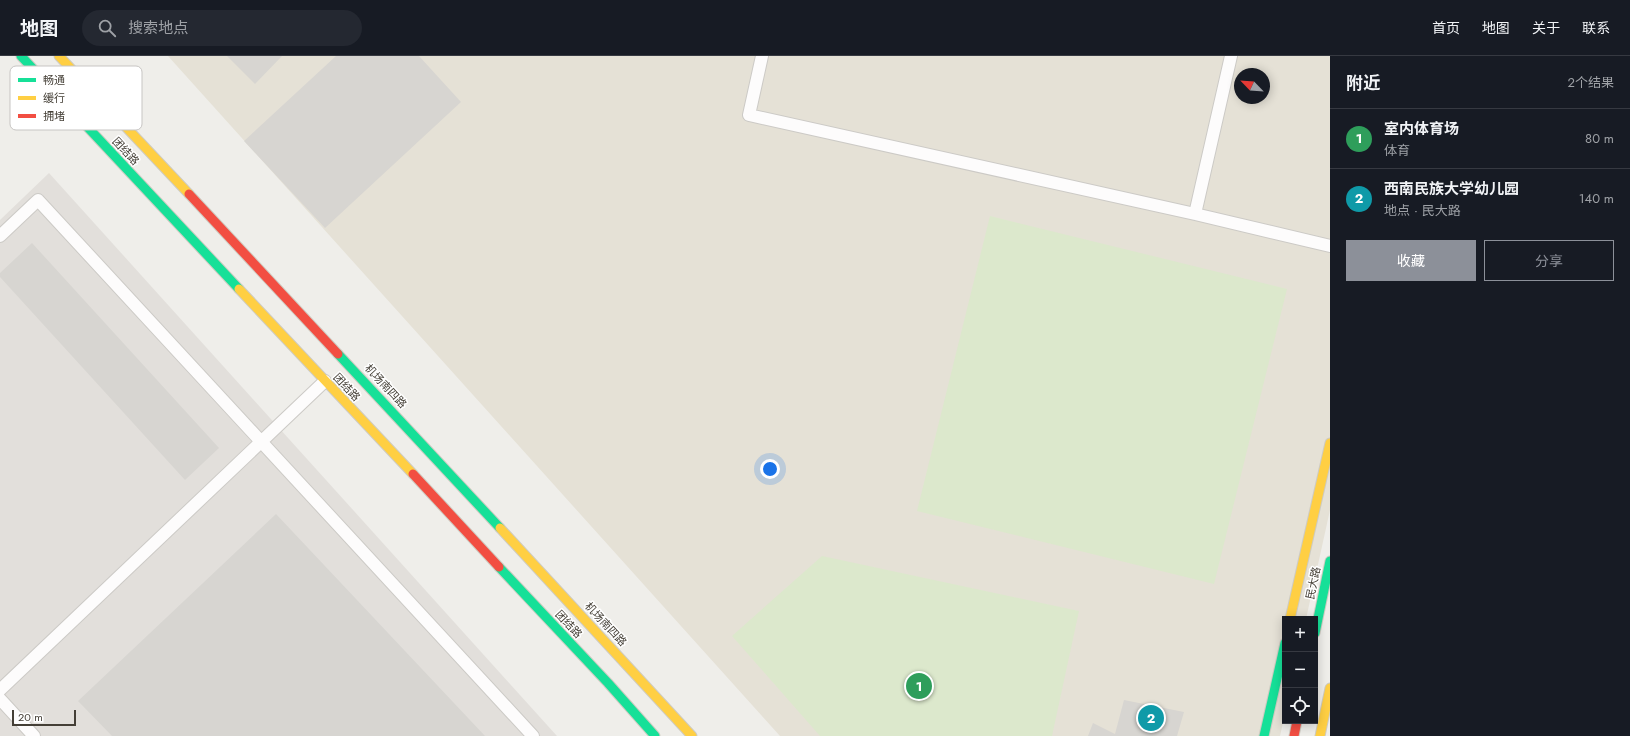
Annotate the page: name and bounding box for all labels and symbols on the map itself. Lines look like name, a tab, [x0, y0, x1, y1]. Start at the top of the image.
legend	[10, 66, 142, 130]
north arrow	[1234, 68, 1270, 104]
text: 畅通	[43, 72, 65, 88]
text: 缓行	[43, 90, 65, 106]
text: 拥堵	[43, 108, 65, 124]
street label: 团结路	[109, 133, 143, 169]
street label: 机场南四路	[361, 360, 411, 412]
street label: 团结路	[330, 369, 364, 405]
your location	[760, 459, 780, 479]
street label: 民大路	[1302, 565, 1324, 601]
street label: 机场南四路	[581, 598, 631, 650]
street label: 团结路	[552, 606, 586, 642]
pin: 1	[906, 671, 932, 701]
pin: 2	[1138, 703, 1164, 733]
scale bar	[12, 708, 76, 727]

